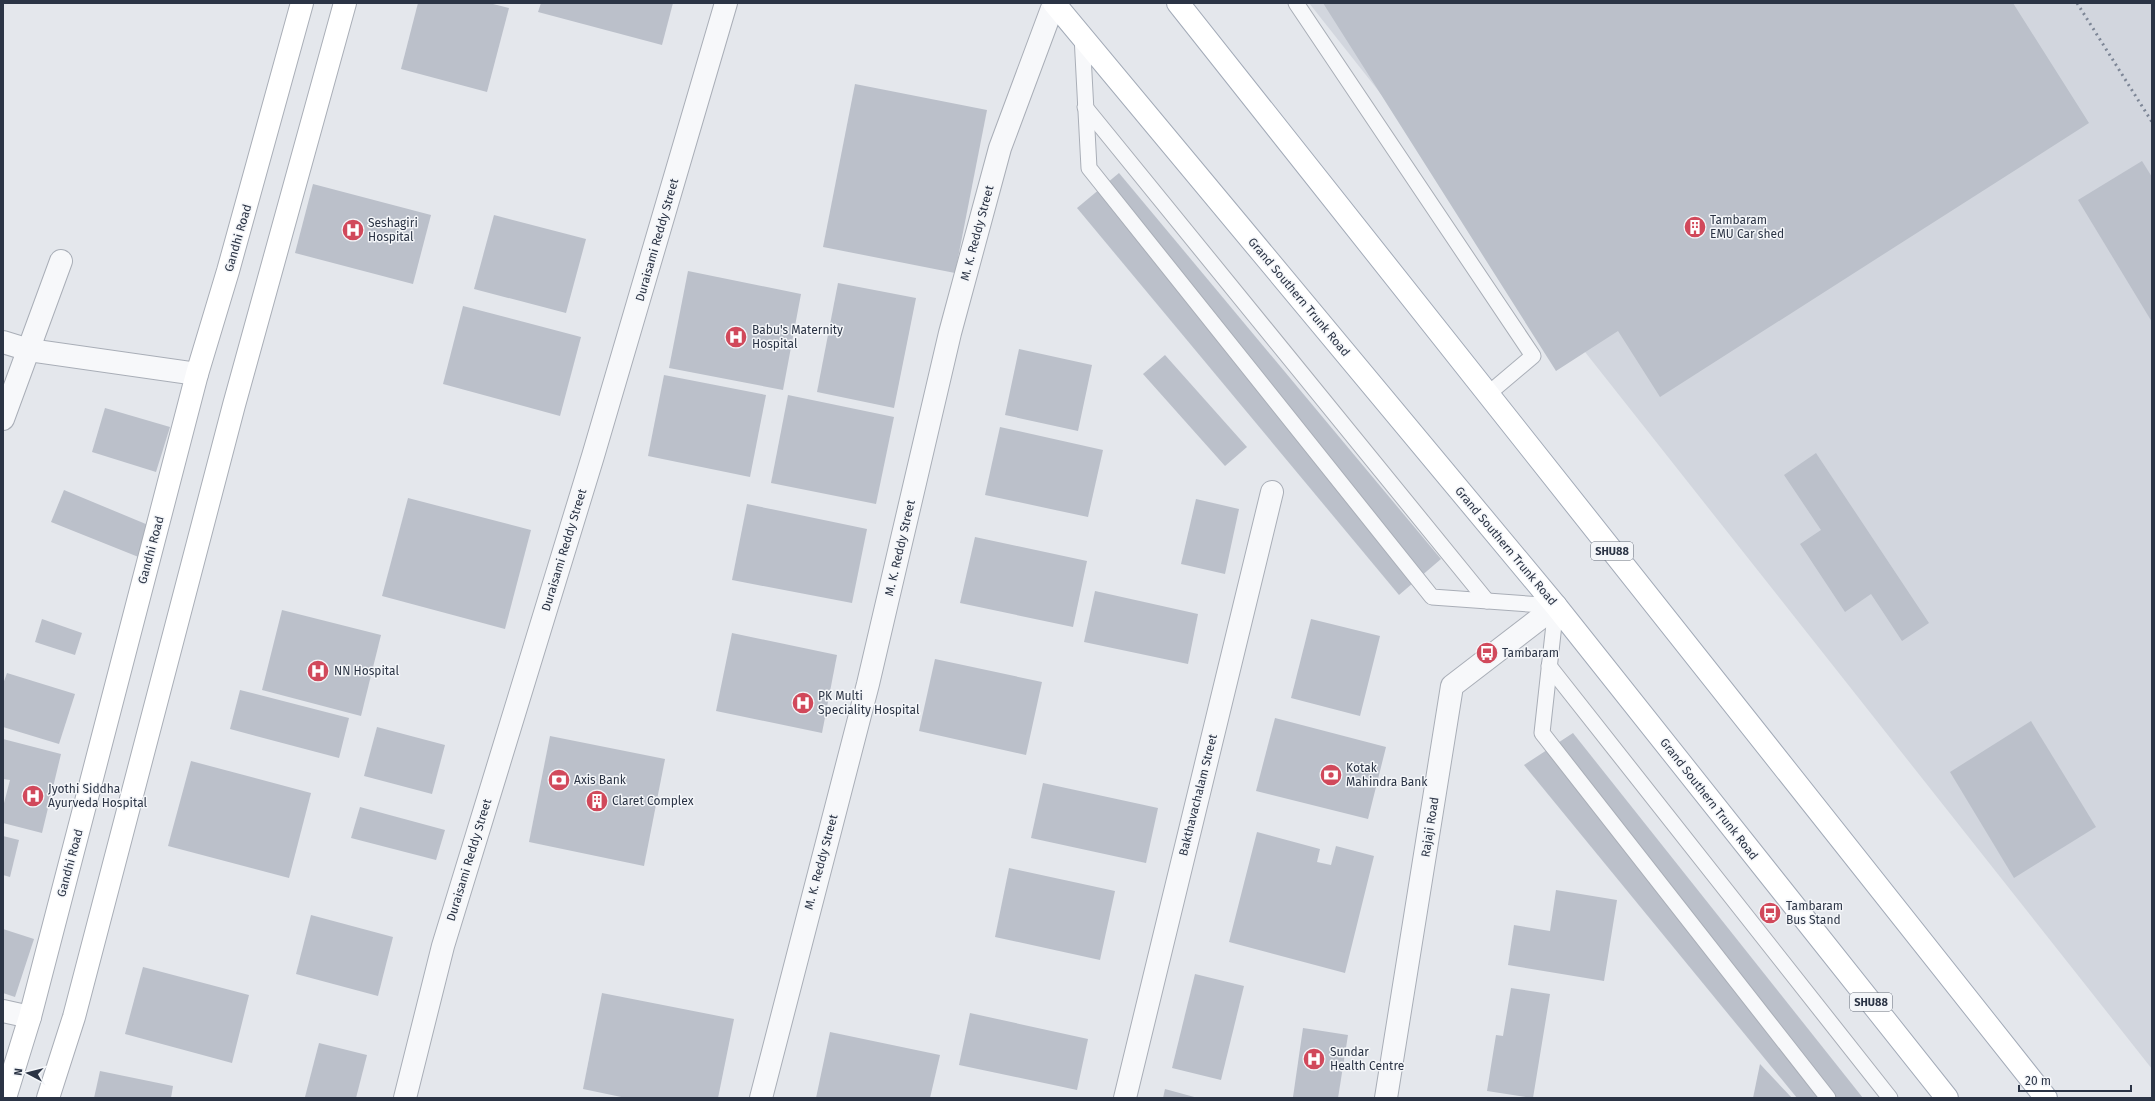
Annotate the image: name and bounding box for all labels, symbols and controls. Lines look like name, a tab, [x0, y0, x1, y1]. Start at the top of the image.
street label: Duraisami Reddy Street	[633, 176, 681, 303]
street label: M. K. Reddy Street	[958, 183, 997, 282]
street label: Gandhi Road	[222, 203, 254, 273]
place label: Tambaram EMU Car shed	[1710, 213, 1784, 241]
building icon: Tambaram EMU Car shed	[1682, 214, 1708, 240]
place label: Seshagiri Hospital	[368, 216, 418, 244]
hospital icon: Seshagiri Hospital	[340, 217, 366, 243]
street label: Grand Southern Trunk Road	[1245, 235, 1353, 359]
place label: Babu's Maternity Hospital	[752, 323, 843, 351]
hospital icon: Babu's Maternity Hospital	[723, 324, 749, 350]
street label: Grand Southern Trunk Road	[1452, 484, 1560, 608]
street label: Duraisami Reddy Street	[539, 486, 589, 613]
street label: M. K. Reddy Street	[882, 498, 918, 597]
street label: Gandhi Road	[135, 515, 167, 585]
road number: SHU88	[1591, 542, 1633, 560]
bus stop icon: Tambaram	[1474, 640, 1500, 666]
place label: Tambaram	[1502, 646, 1559, 660]
hospital icon: NN Hospital	[305, 658, 331, 684]
place label: NN Hospital	[334, 664, 400, 678]
place label: PK Multi Speciality Hospital	[818, 689, 920, 717]
hospital icon: PK Multi Speciality Hospital	[790, 690, 816, 716]
street label: Bakthavachalam Street	[1176, 732, 1220, 857]
street label: Grand Southern Trunk Road	[1657, 735, 1761, 863]
place label: Kotak Mahindra Bank	[1346, 761, 1428, 789]
bank icon: Kotak Mahindra Bank	[1318, 762, 1344, 788]
bank icon: Axis Bank	[546, 767, 572, 793]
place label: Axis Bank	[574, 773, 627, 787]
place label: Jyothi Siddha Ayurveda Hospital	[48, 782, 148, 810]
hospital icon: Jyothi Siddha Ayurveda Hospital	[20, 783, 46, 809]
building icon: Claret Complex	[584, 788, 610, 814]
place label: Claret Complex	[612, 794, 694, 808]
street label: Duraisami Reddy Street	[444, 796, 494, 923]
street label: Rajaji Road	[1418, 796, 1442, 858]
street label: M. K. Reddy Street	[802, 812, 841, 911]
street label: Gandhi Road	[54, 828, 86, 898]
place label: Tambaram Bus Stand	[1786, 899, 1843, 927]
bus stop icon: Tambaram Bus Stand	[1757, 900, 1783, 926]
road number: SHU88	[1850, 993, 1892, 1011]
place label: Sundar Health Centre	[1330, 1045, 1404, 1073]
hospital icon: Sundar Health Centre	[1301, 1046, 1327, 1072]
north arrow	[8, 1053, 48, 1093]
text: N	[12, 1067, 25, 1076]
scale bar	[2019, 1067, 2131, 1093]
text: 20 m	[2025, 1074, 2051, 1088]

